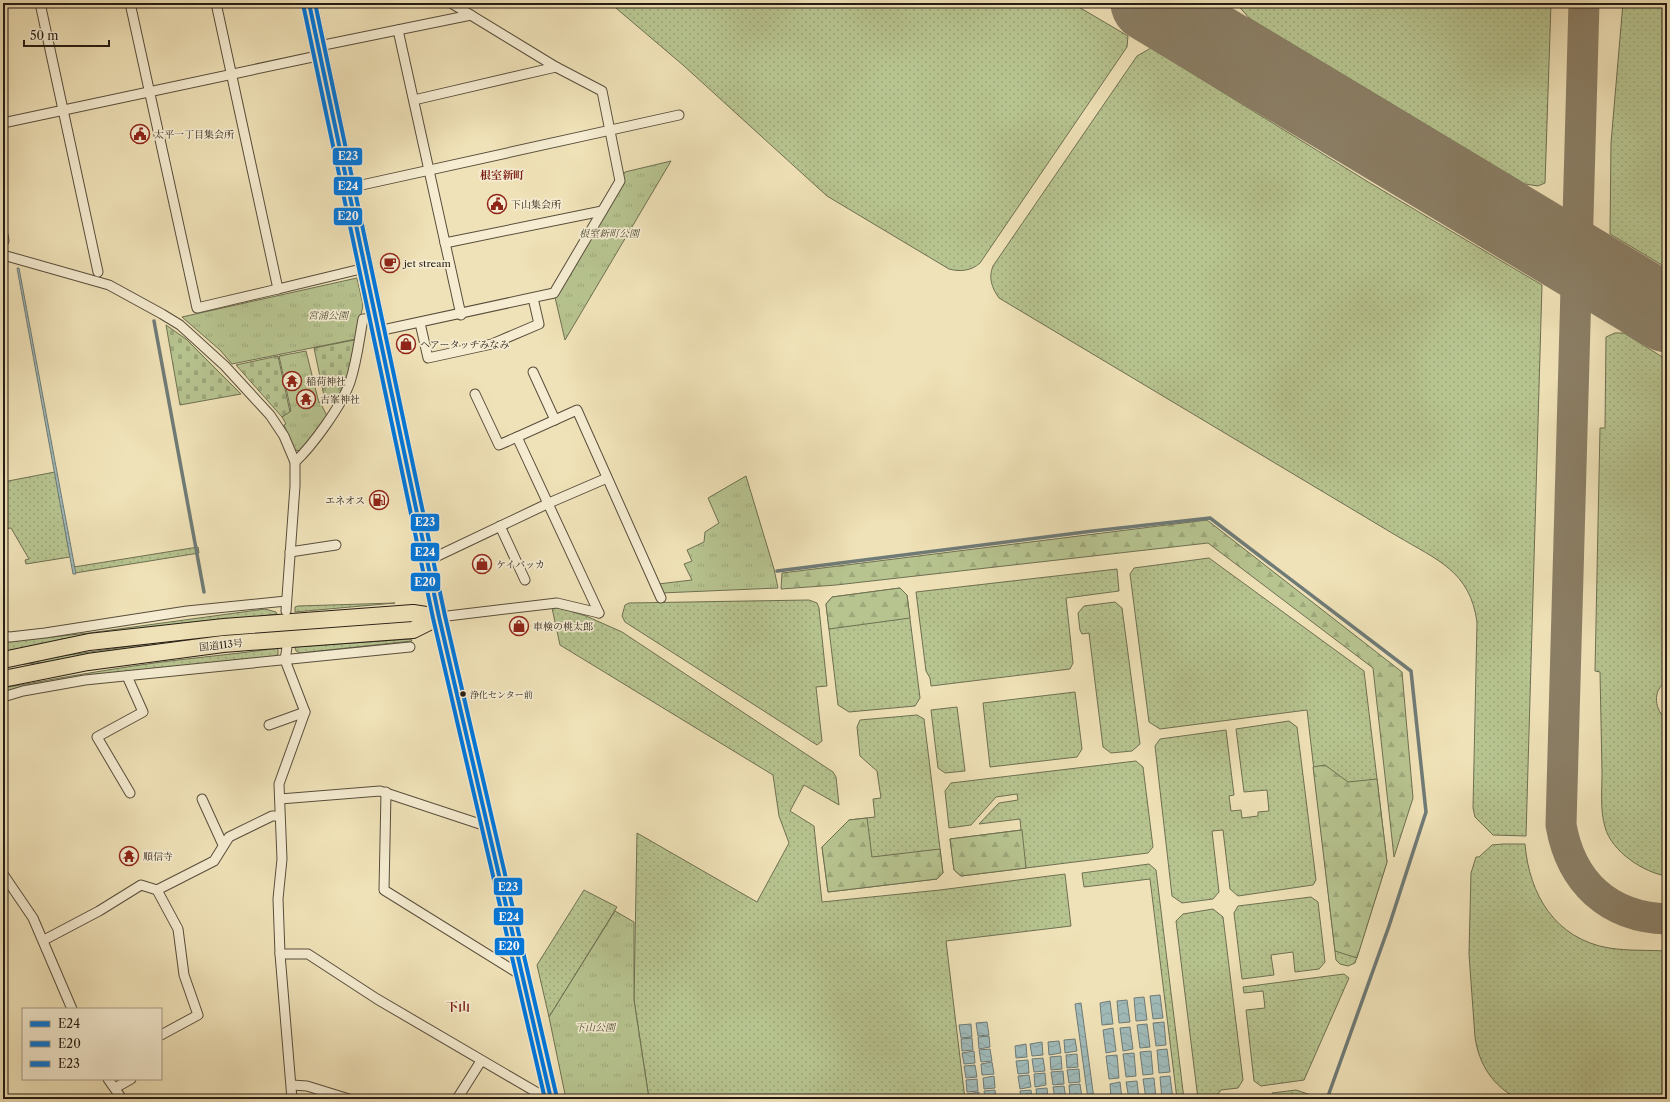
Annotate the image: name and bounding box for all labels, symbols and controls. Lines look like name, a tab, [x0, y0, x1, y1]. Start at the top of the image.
scale bar	[24, 22, 109, 48]
text: 50 m	[30, 28, 59, 43]
public building icon: 太平一丁目集会所	[129, 123, 151, 145]
place label: 太平一丁目集会所	[154, 128, 234, 141]
line badge: E23	[332, 147, 363, 166]
text: E23	[338, 149, 358, 163]
district label: 根室新町	[480, 168, 524, 182]
line badge: E24	[333, 176, 363, 196]
text: E24	[338, 179, 359, 193]
public building icon: 下山集会所	[486, 193, 508, 215]
place label: 下山集会所	[511, 198, 561, 211]
line badge: E20	[333, 207, 363, 226]
text: E20	[337, 209, 359, 223]
park label: 根室新町公園	[579, 227, 641, 240]
cafe icon: jet stream	[379, 252, 401, 274]
place label: jet stream	[402, 257, 451, 270]
park label: 宮浦公園	[308, 309, 350, 322]
shop icon: ヘアータッチみなみ	[395, 333, 417, 355]
place label: ヘアータッチみなみ	[420, 338, 509, 351]
temple icon: 稲荷神社	[281, 370, 303, 392]
place label: 稲荷神社	[306, 375, 346, 388]
temple icon: 古峯神社	[295, 388, 317, 410]
place label: 古峯神社	[320, 393, 360, 406]
fuel station icon: エネオス	[368, 489, 390, 511]
place label: エネオス	[325, 494, 365, 507]
line badge: E23	[410, 513, 440, 532]
text: E23	[415, 515, 435, 529]
line badge: E24	[410, 542, 440, 562]
text: E24	[415, 545, 436, 559]
shop icon: ケイバッカ	[471, 553, 493, 575]
place label: ケイバッカ	[496, 558, 545, 571]
line badge: E20	[410, 572, 441, 592]
text: E20	[414, 575, 436, 589]
shop icon: 車検の桃太郎	[508, 615, 530, 637]
place label: 車検の桃太郎	[533, 620, 593, 633]
street label: 国道113号	[198, 636, 244, 654]
marker: 浄化センター前	[458, 689, 468, 699]
place label: 浄化センター前	[470, 689, 533, 700]
temple icon: 順信寺	[118, 845, 140, 867]
place label: 順信寺	[143, 850, 173, 863]
line badge: E23	[493, 877, 523, 896]
text: E23	[498, 880, 518, 894]
line badge: E24	[493, 907, 524, 926]
text: E24	[499, 910, 520, 924]
line badge: E20	[494, 937, 525, 956]
text: E20	[498, 939, 520, 953]
district label: 下山	[446, 999, 470, 1014]
legend	[22, 1008, 162, 1080]
text: E24	[58, 1016, 80, 1031]
park label: 下山公園	[575, 1021, 617, 1034]
text: E20	[58, 1036, 81, 1051]
text: E23	[58, 1056, 80, 1071]

